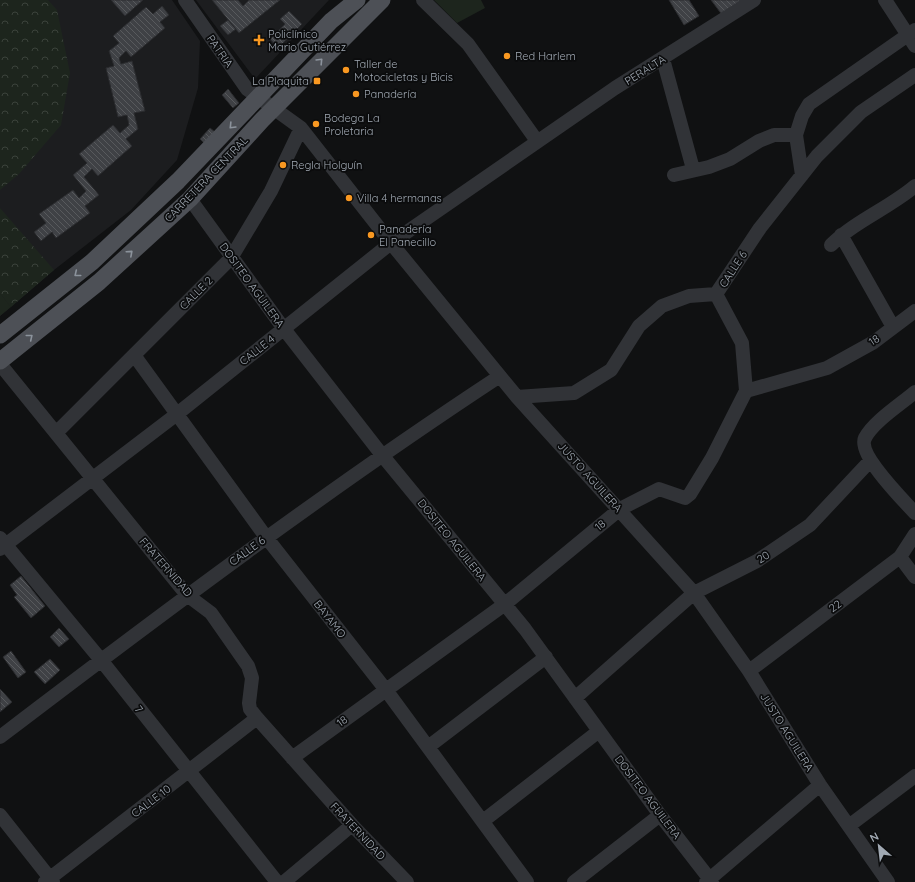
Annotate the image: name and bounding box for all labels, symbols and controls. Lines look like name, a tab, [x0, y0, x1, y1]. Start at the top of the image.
place label: Policlínico Mario Gutiérrez	[268, 27, 346, 54]
street label: PATRIA	[204, 32, 236, 70]
marker: Policlínico Mario Gutiérrez	[253, 34, 265, 46]
place label: Red Harlem	[515, 49, 576, 63]
marker: Red Harlem	[502, 51, 512, 61]
street label: PERALTA	[622, 52, 668, 88]
place label: Taller de Motocicletas y Bicis	[354, 57, 453, 84]
one-way arrow	[315, 58, 323, 66]
marker: Taller de Motocicletas y Bicis	[341, 65, 351, 75]
place label: La Plaquita	[252, 74, 309, 88]
marker: La Plaquita	[312, 76, 322, 86]
place label: Panadería	[364, 87, 416, 101]
marker: Panadería	[351, 89, 361, 99]
place label: Bodega La Proletaria	[324, 111, 380, 138]
marker: Bodega La Proletaria	[311, 119, 321, 129]
one-way arrow	[229, 121, 236, 129]
street label: CARRETERA CENTRAL	[161, 133, 251, 225]
place label: Regla Holguín	[291, 158, 362, 172]
marker: Regla Holguín	[278, 160, 288, 170]
place label: Villa 4 hermanas	[357, 191, 442, 205]
marker: Villa 4 hermanas	[344, 193, 354, 203]
place label: Panadería El Panecillo	[379, 222, 437, 249]
marker: Panadería El Panecillo	[366, 230, 376, 240]
street label: DOSITEO AGUILERA	[217, 240, 287, 330]
street label: CALLE 6	[716, 248, 750, 290]
one-way arrow	[125, 250, 133, 258]
one-way arrow	[74, 269, 81, 276]
street label: CALLE 2	[176, 273, 216, 313]
street label: 18	[866, 331, 882, 349]
street label: CALLE 4	[237, 332, 278, 368]
one-way arrow	[26, 334, 33, 341]
street label: JUSTO AGUILERA	[555, 439, 625, 515]
street label: DOSITEO AGUILERA	[415, 496, 489, 584]
street label: 18	[592, 516, 608, 534]
street label: CALLE 6	[226, 533, 268, 569]
street label: FRATERNIDAD	[136, 534, 196, 600]
street label: 20	[754, 548, 772, 566]
street label: BAYAMO	[311, 597, 349, 641]
street label: 22	[826, 597, 844, 615]
street label: JUSTO AGUILERA	[757, 690, 817, 774]
street label: 7	[132, 702, 146, 716]
street label: 18	[334, 712, 350, 730]
street label: DOSITEO AGUILERA	[612, 752, 684, 842]
street label: CALLE 10	[128, 782, 174, 820]
street label: FRATERNIDAD	[328, 799, 388, 863]
north arrow	[859, 826, 899, 866]
text: N	[867, 829, 881, 845]

